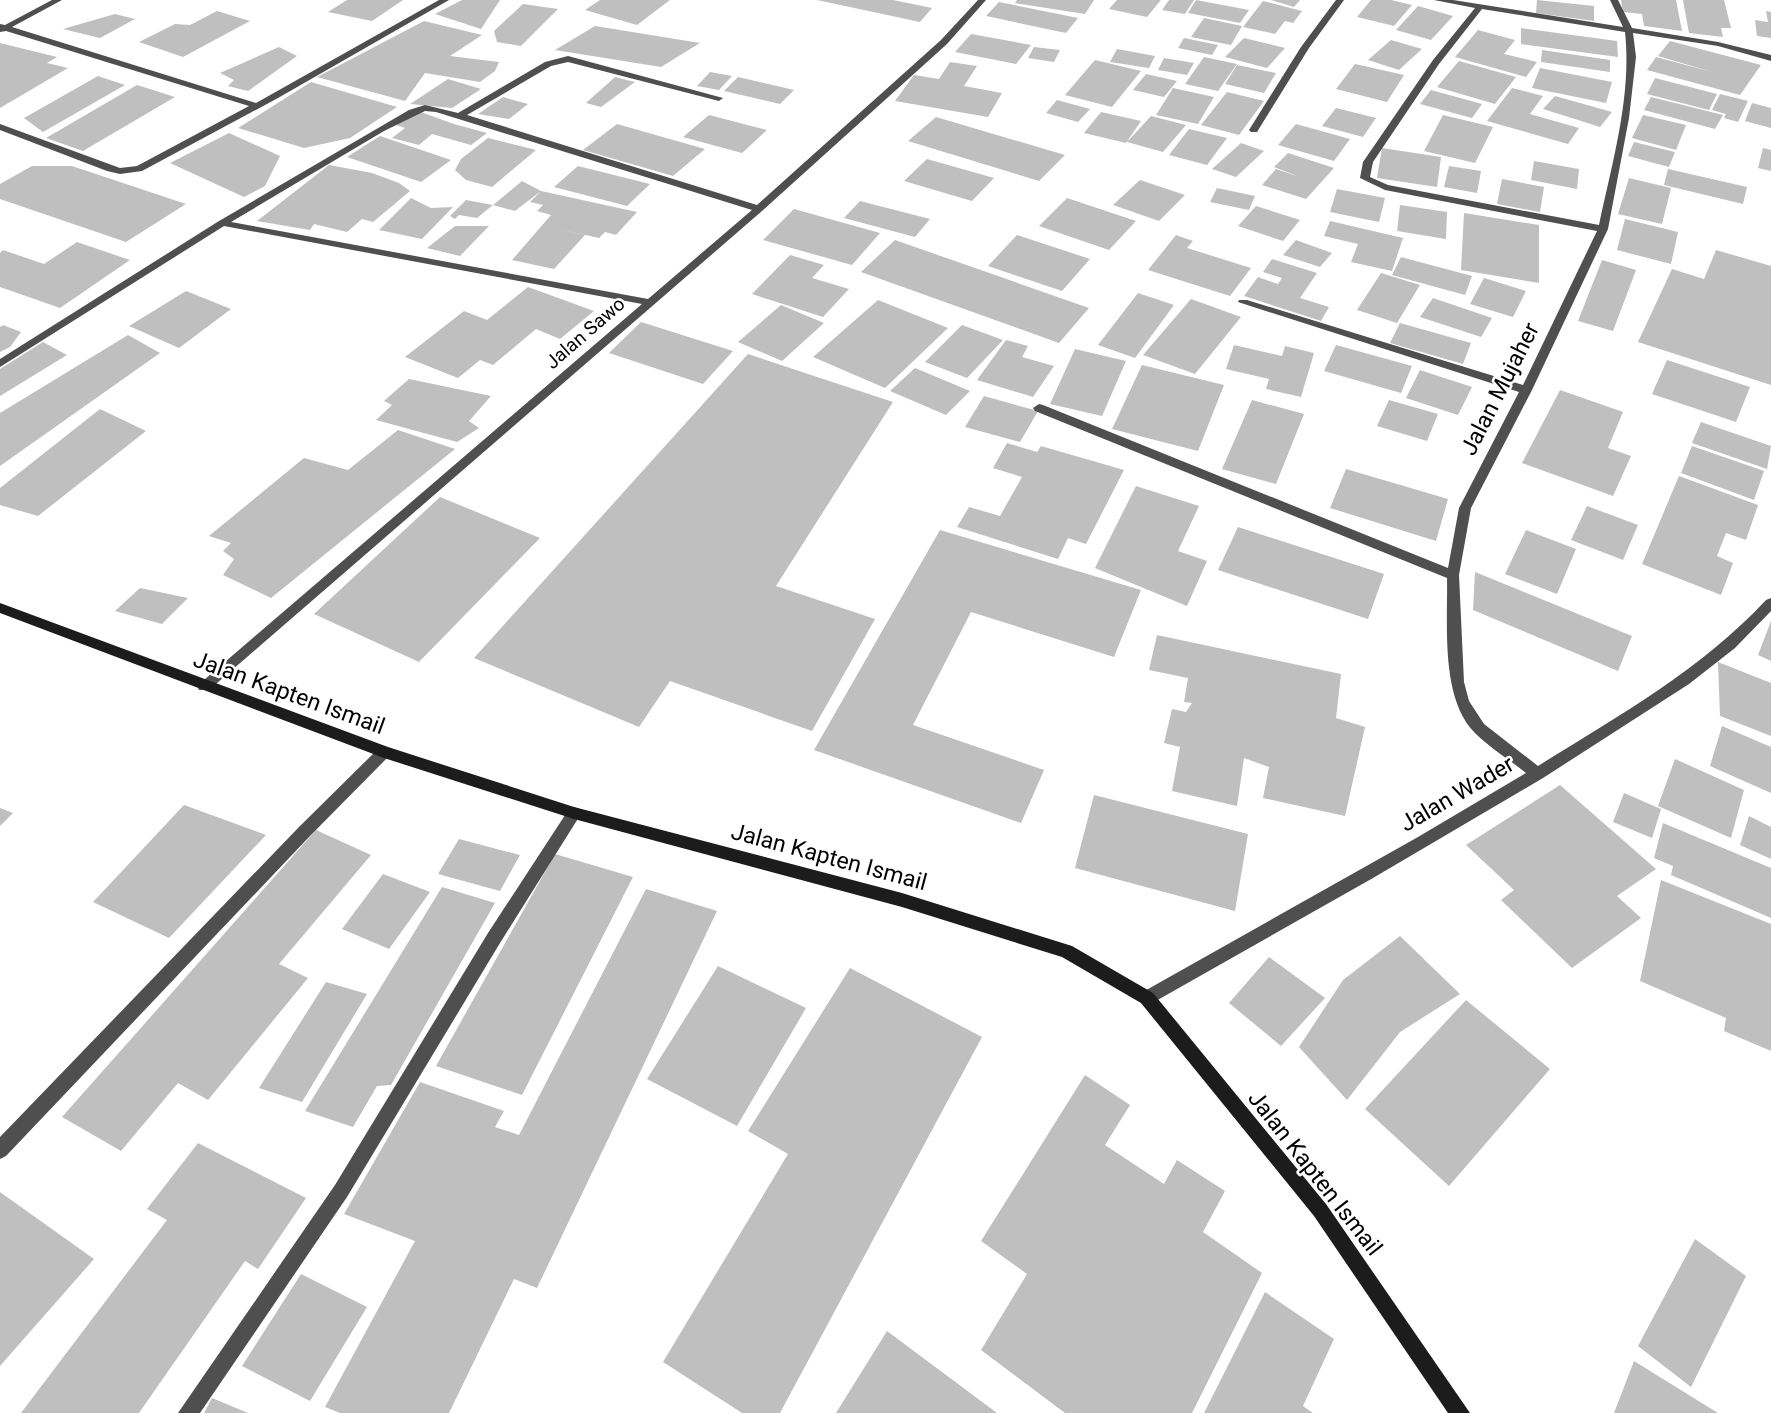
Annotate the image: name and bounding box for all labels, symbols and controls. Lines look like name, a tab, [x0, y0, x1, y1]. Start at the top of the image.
street label: Jalan Sawo	[541, 292, 629, 374]
street label: Jalan Mujaher	[1455, 318, 1545, 460]
street label: Jalan Kapten Ismail	[190, 646, 388, 740]
street label: Jalan Wader	[1395, 750, 1519, 837]
street label: Jalan Kapten Ismail	[728, 818, 930, 896]
street label: Jalan Kapten Ismail	[1242, 1085, 1388, 1261]

